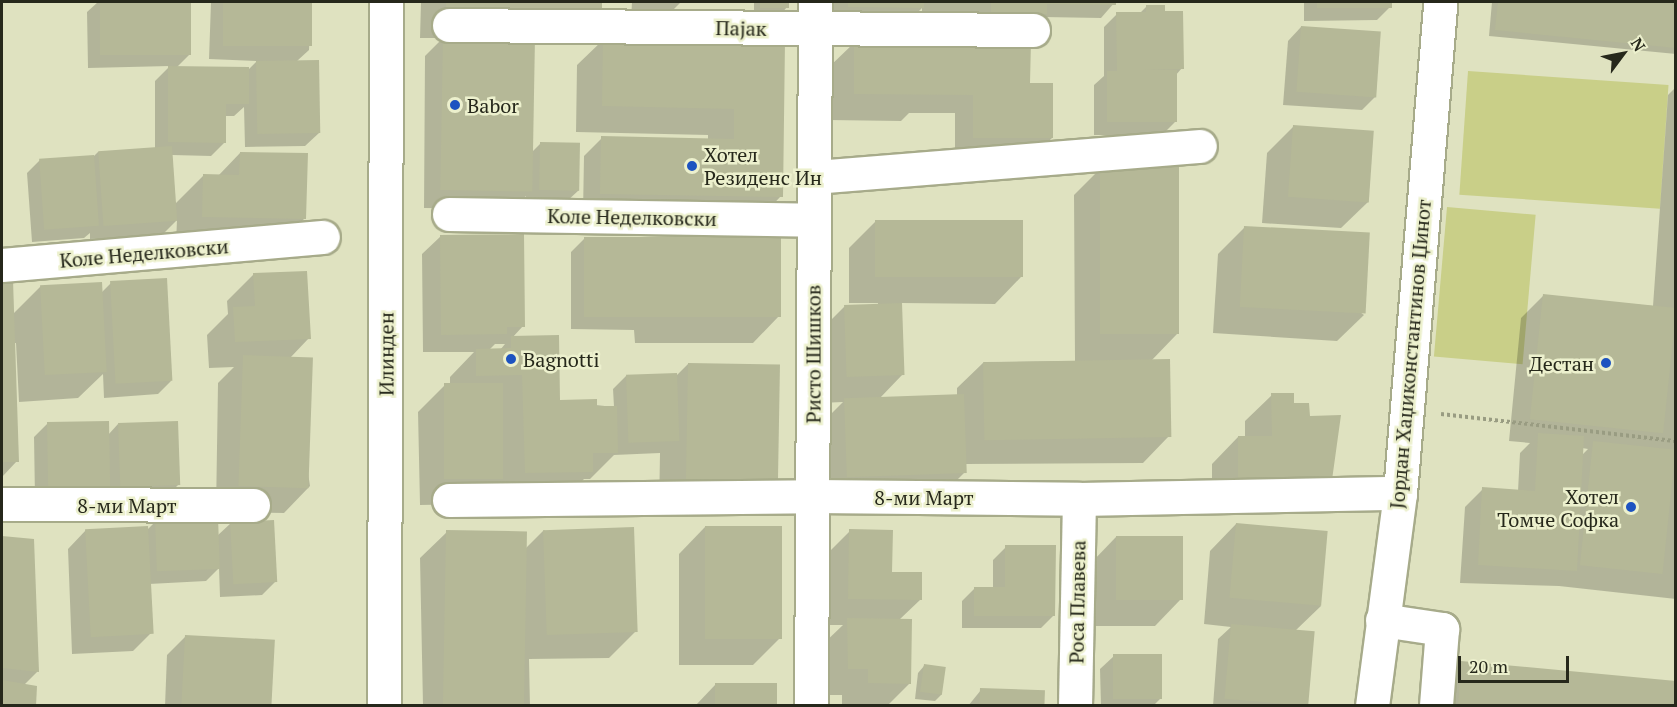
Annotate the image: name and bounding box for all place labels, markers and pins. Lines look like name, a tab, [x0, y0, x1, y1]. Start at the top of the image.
place label: Babor	[467, 93, 519, 117]
marker: Babor	[448, 98, 462, 112]
place label: Хотел Резиденс Ин	[704, 142, 822, 189]
marker: Хотел Резиденс Ин	[685, 159, 699, 173]
place label: Bagnotti	[523, 347, 599, 371]
place label: Дестан	[1529, 351, 1594, 375]
marker: Bagnotti	[504, 352, 518, 366]
marker: Дестан	[1599, 356, 1613, 370]
place label: Хотел Томче Софка	[1497, 484, 1619, 531]
marker: Хотел Томче Софка	[1624, 500, 1638, 514]

